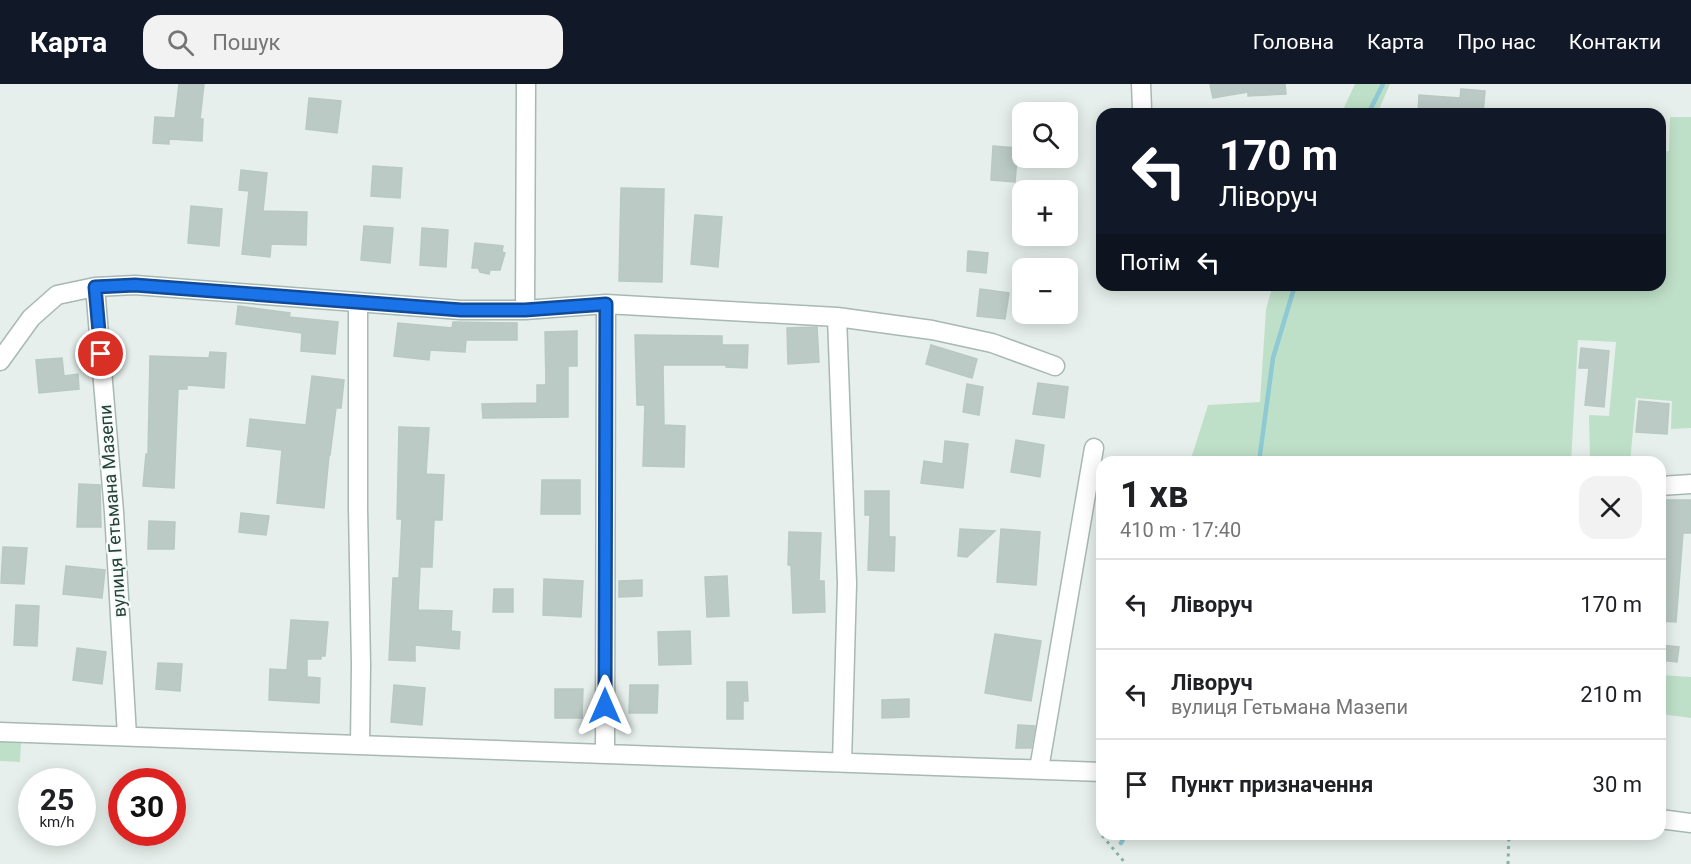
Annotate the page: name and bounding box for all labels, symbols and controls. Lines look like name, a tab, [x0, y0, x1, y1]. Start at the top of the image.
search box	[143, 15, 563, 69]
text: Карта	[30, 26, 107, 59]
icon: search	[164, 26, 197, 59]
text: Пошук	[212, 30, 280, 55]
text: Головна	[1253, 30, 1334, 54]
text: Карта	[1367, 30, 1424, 54]
text: Про нас	[1457, 30, 1536, 54]
text: Контакти	[1569, 30, 1661, 54]
map controls	[1012, 102, 1078, 324]
button: search	[1012, 102, 1078, 168]
text: 170 m	[1219, 131, 1338, 180]
icon: left	[1120, 132, 1198, 210]
button: +	[1012, 180, 1078, 246]
text: Ліворуч	[1219, 181, 1318, 213]
icon: left	[1192, 246, 1225, 279]
text: Потім	[1120, 250, 1180, 275]
button: −	[1012, 258, 1078, 324]
pin	[75, 328, 126, 379]
icon: arrive	[84, 337, 117, 370]
street label: вулиця Гетьмана Мазепи	[94, 404, 130, 618]
text: 1 хв	[1120, 474, 1188, 516]
button: close	[1579, 476, 1642, 539]
text: 410 m · 17:40	[1120, 518, 1241, 542]
icon: left	[1120, 588, 1153, 621]
text: Ліворуч	[1171, 592, 1253, 617]
text: 170 m	[1580, 592, 1642, 617]
text: Ліворуч	[1171, 670, 1253, 695]
position arrow	[573, 674, 637, 738]
icon: left	[1120, 678, 1153, 711]
text: 210 m	[1580, 682, 1642, 707]
text: вулиця Гетьмана Мазепи	[1171, 695, 1408, 719]
speed limit sign: 30	[108, 768, 186, 846]
icon: arrive	[1120, 768, 1153, 801]
text: Пункт призначення	[1171, 772, 1373, 797]
text: 30 m	[1593, 772, 1642, 797]
text: 25	[40, 782, 74, 817]
text: km/h	[39, 813, 75, 831]

